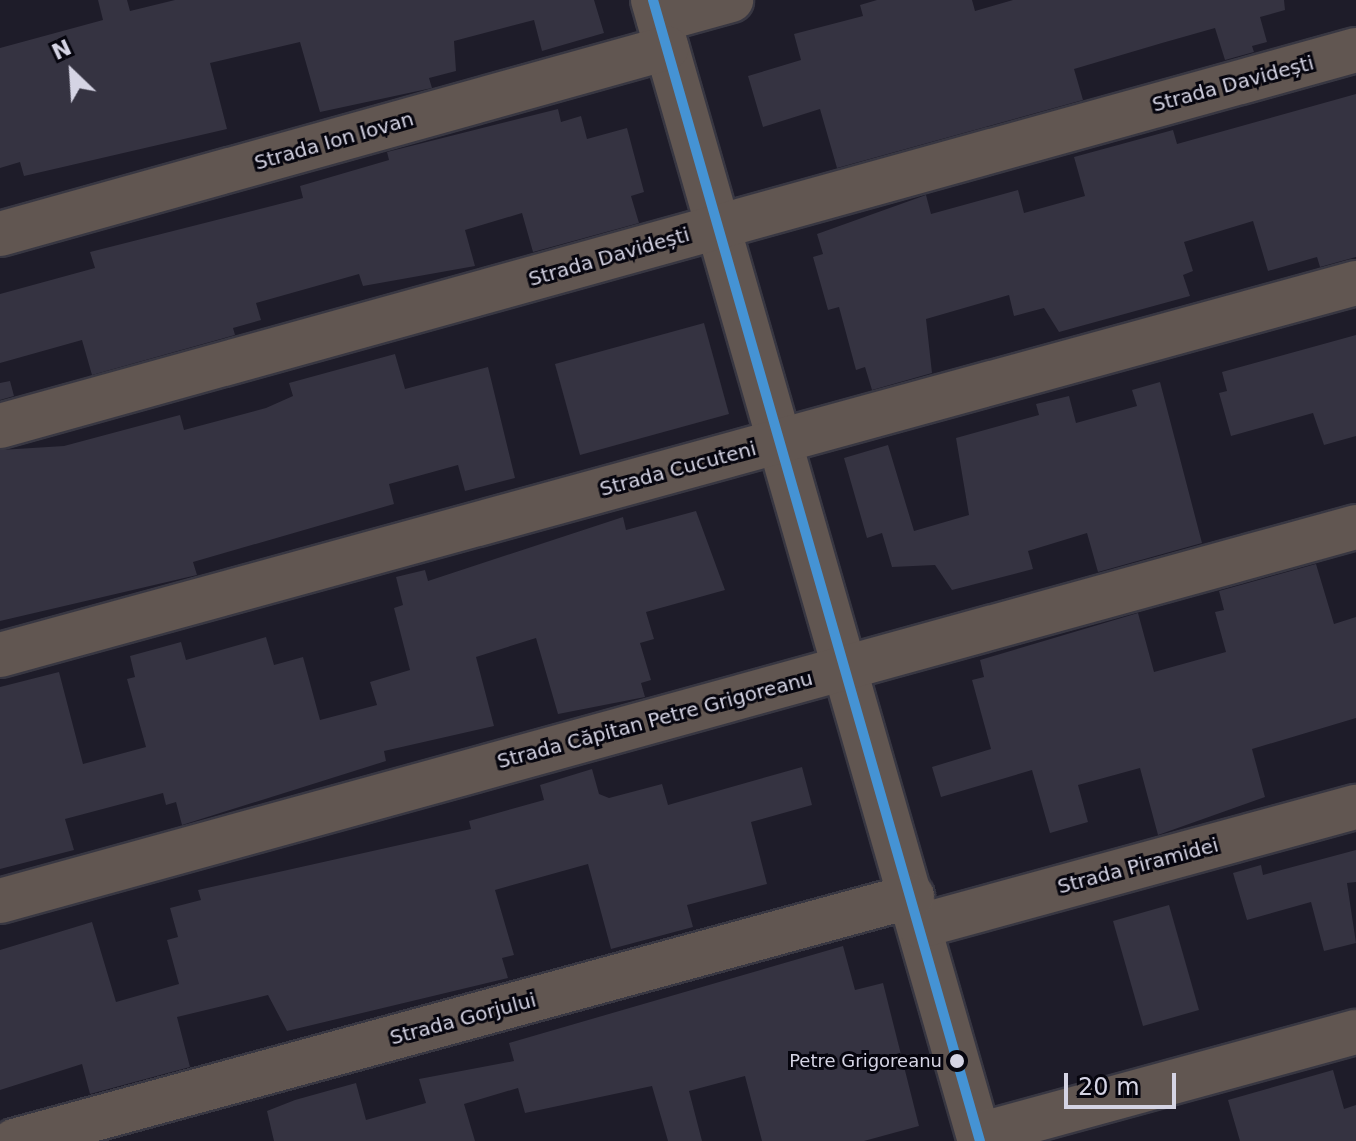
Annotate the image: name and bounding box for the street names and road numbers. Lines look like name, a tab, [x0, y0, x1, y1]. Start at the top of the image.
street label: Strada Davidești	[1150, 51, 1316, 117]
street label: Strada Ion Iovan	[252, 107, 416, 175]
street label: Strada Davidești	[526, 223, 692, 291]
street label: Strada Cucuteni	[597, 437, 759, 501]
street label: Strada Căpitan Petre Grigoreanu	[495, 666, 815, 774]
street label: Strada Piramidei	[1055, 833, 1221, 899]
street label: Strada Gorjului	[387, 988, 539, 1050]

